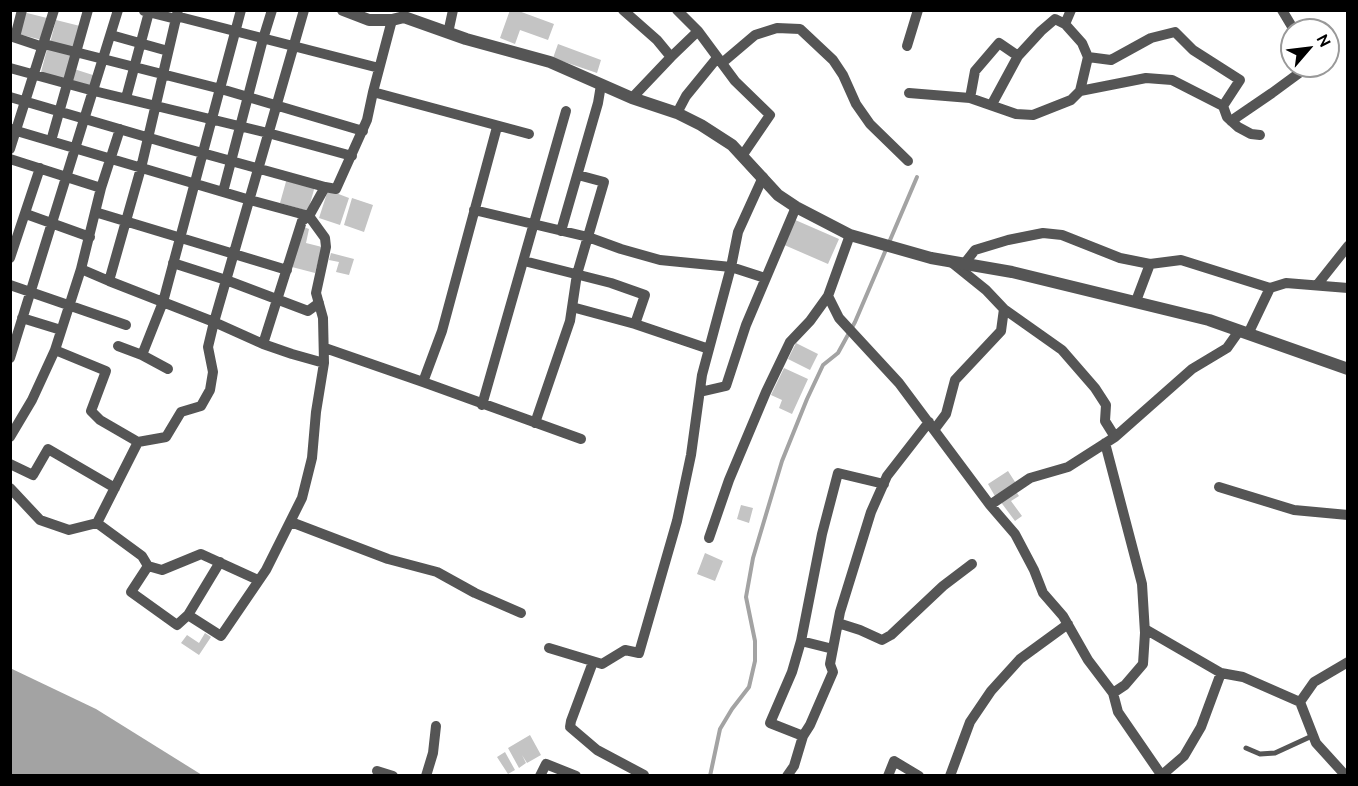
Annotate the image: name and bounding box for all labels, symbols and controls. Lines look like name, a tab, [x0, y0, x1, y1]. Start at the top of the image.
north arrow	[1280, 18, 1340, 78]
text: N	[1313, 31, 1335, 50]

